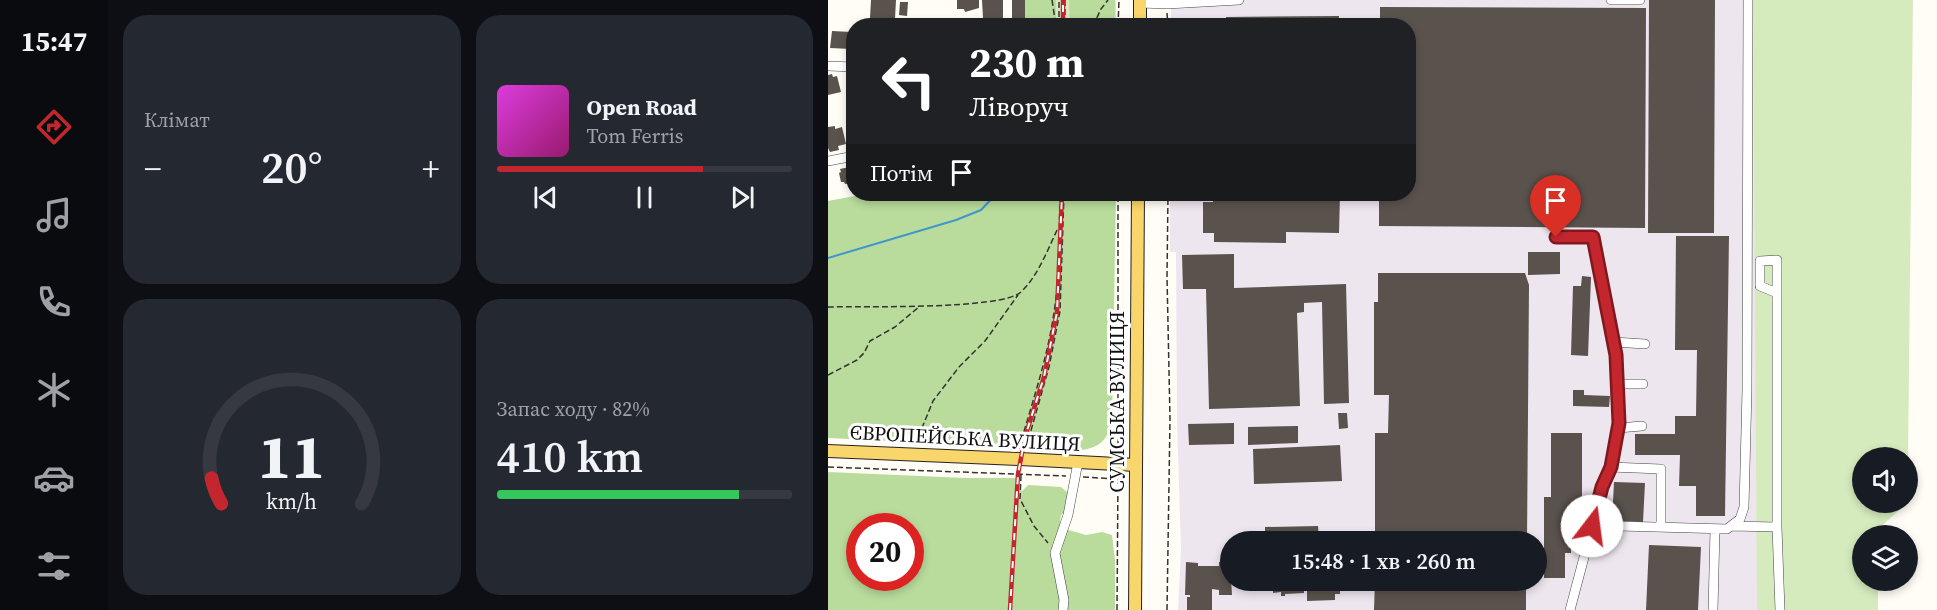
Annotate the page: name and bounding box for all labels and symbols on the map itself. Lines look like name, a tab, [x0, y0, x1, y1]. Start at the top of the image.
pin	[1530, 175, 1581, 237]
street label: СУМСЬКА ВУЛИЦЯ	[1103, 311, 1131, 493]
street label: ЄВРОПЕЙСЬКА ВУЛИЦЯ	[849, 418, 1081, 458]
position arrow	[1560, 494, 1624, 558]
speed limit sign: 20	[846, 513, 924, 591]

